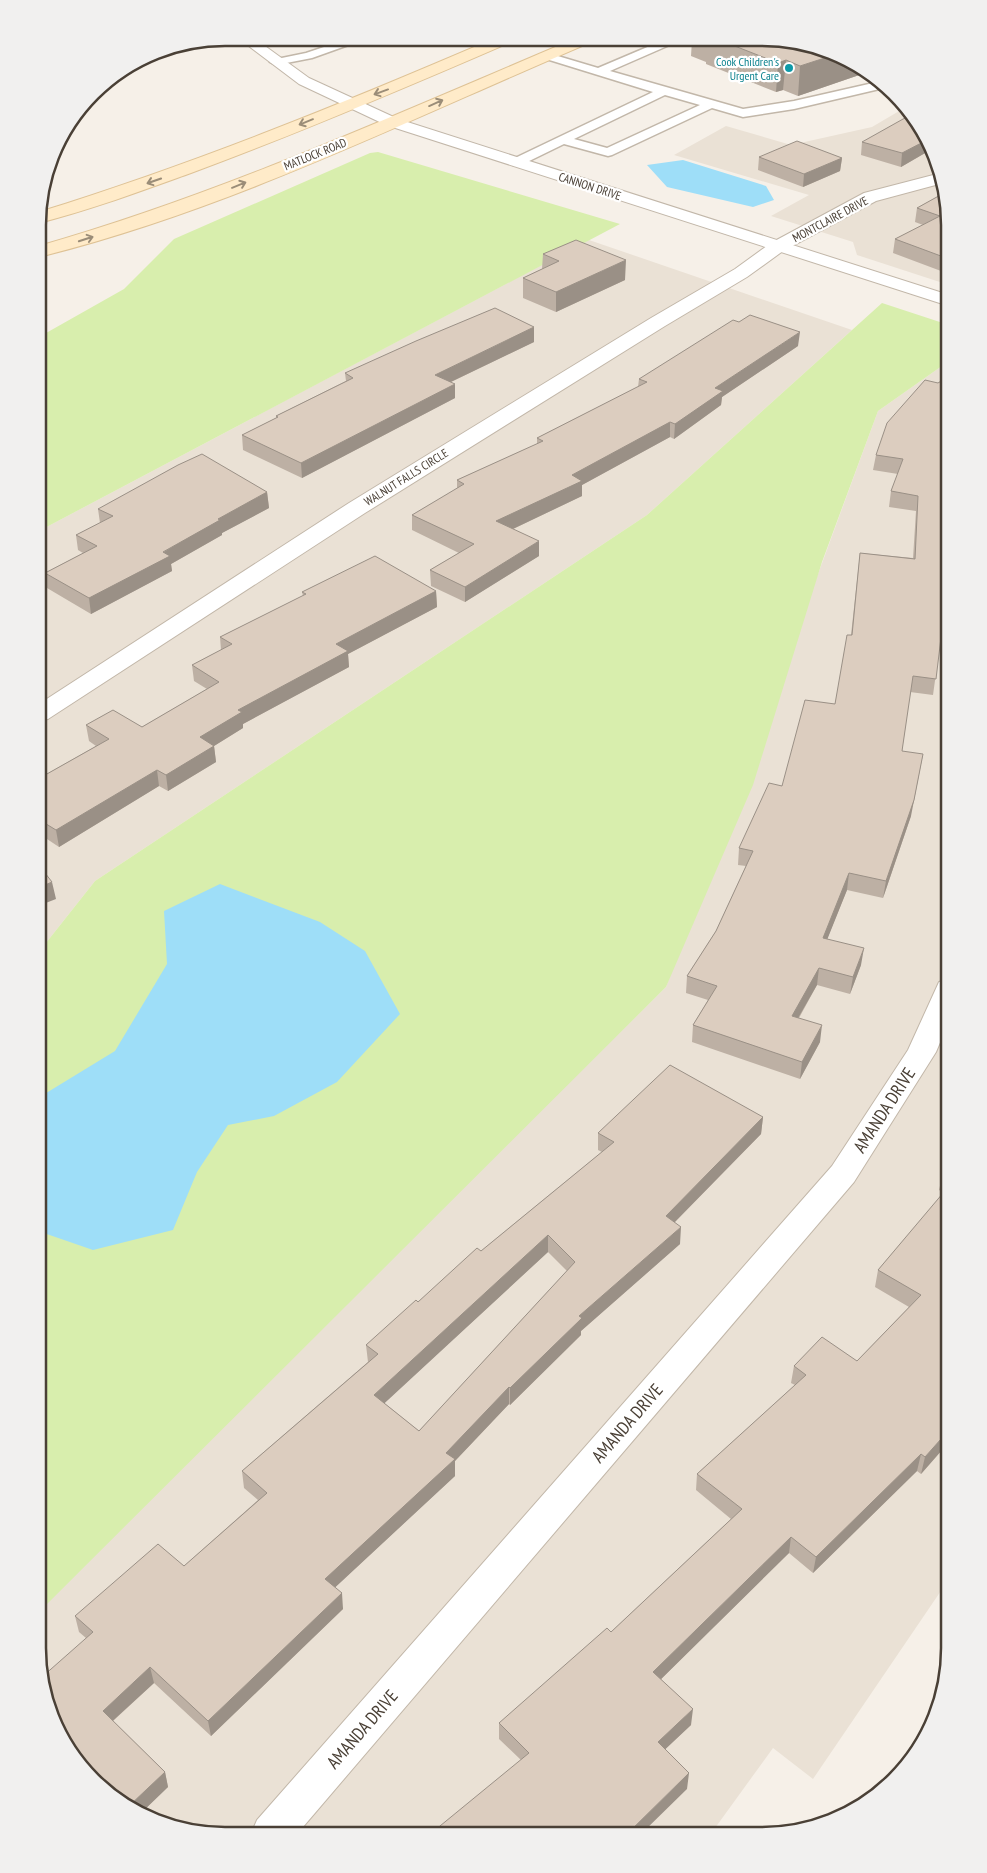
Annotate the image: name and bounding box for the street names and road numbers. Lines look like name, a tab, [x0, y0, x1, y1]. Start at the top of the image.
street label: MATLOCK ROAD	[281, 135, 349, 173]
street label: CANNON DRIVE	[557, 169, 623, 203]
street label: MONTCLAIRE DRIVE	[790, 193, 870, 245]
street label: WALNUT FALLS CIRCLE	[361, 445, 451, 509]
street label: AMANDA DRIVE	[848, 1063, 920, 1157]
street label: AMANDA DRIVE	[586, 1379, 668, 1467]
street label: AMANDA DRIVE	[321, 1685, 403, 1773]

